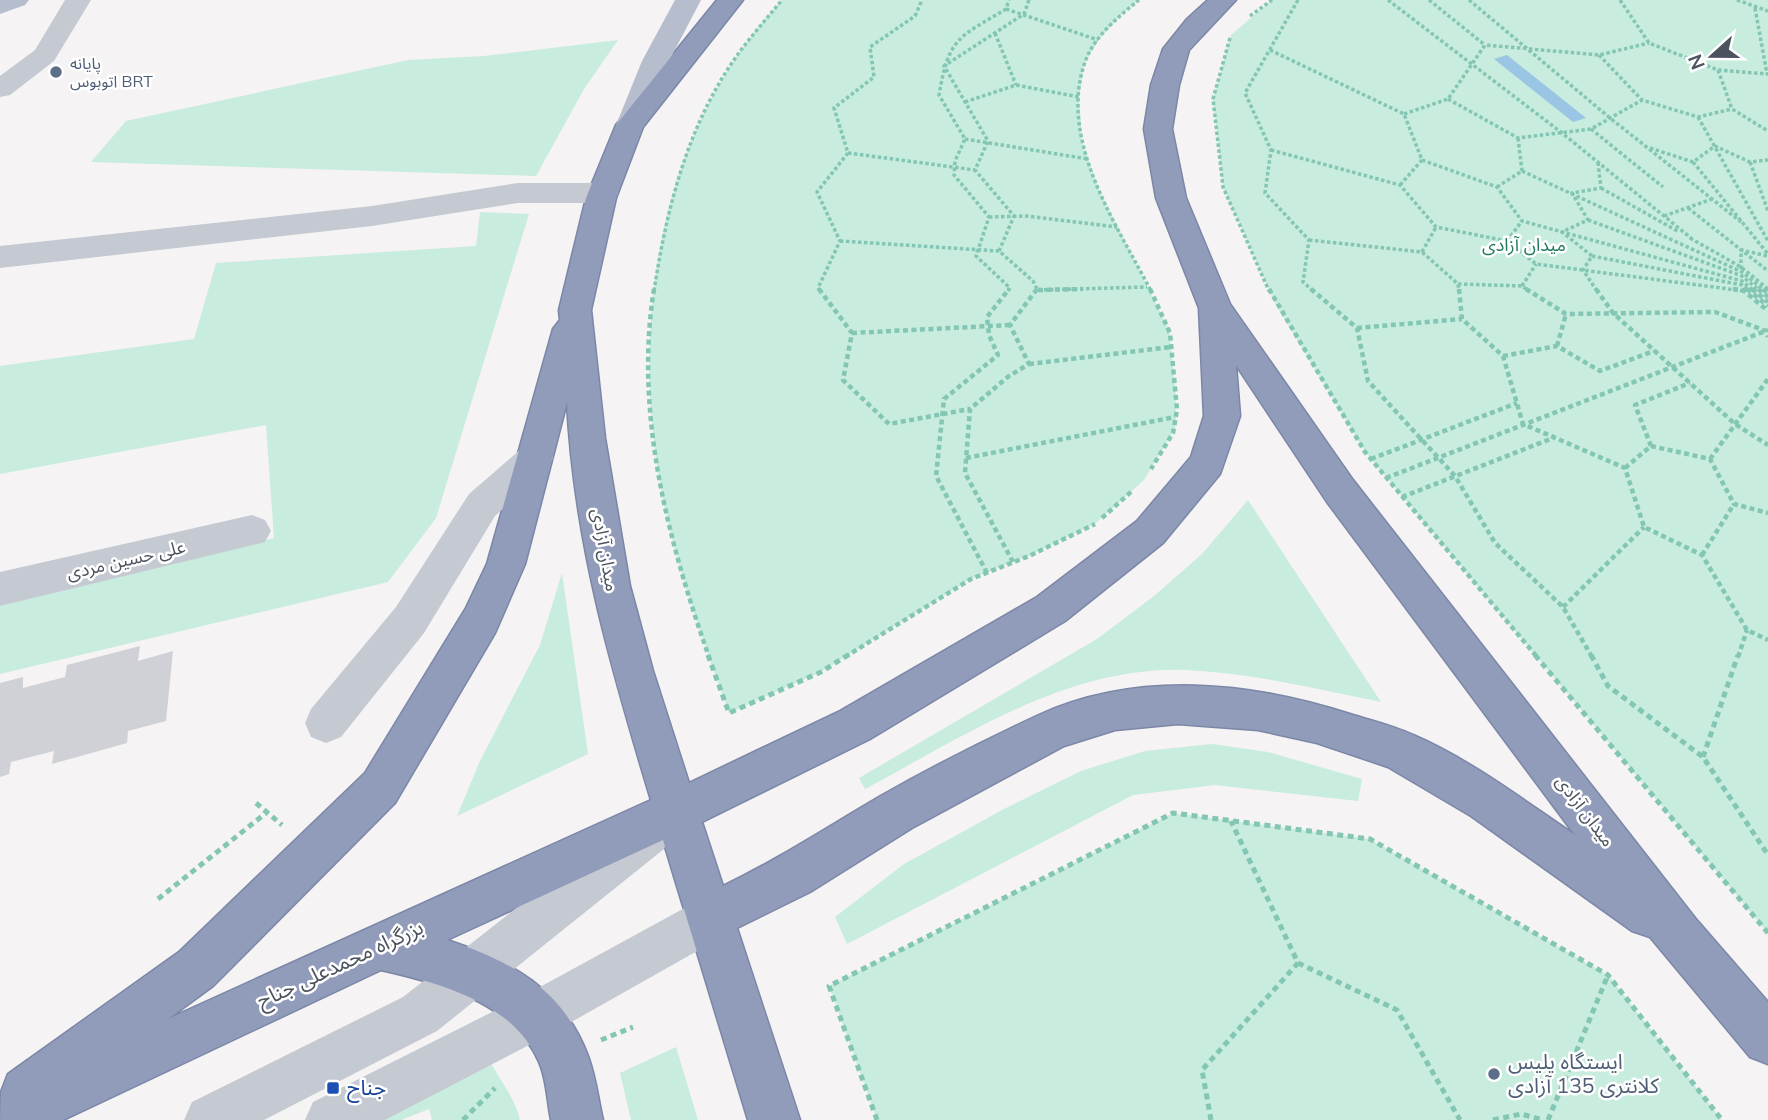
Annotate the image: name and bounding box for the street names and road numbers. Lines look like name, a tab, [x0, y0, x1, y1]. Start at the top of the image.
street label: میدان آزادی	[587, 507, 624, 593]
street label: علی حسین مردی	[64, 535, 188, 584]
street label: میدان آزادی	[1551, 770, 1620, 851]
street label: بزرگراه محمدعلی جناح	[252, 913, 428, 1016]

